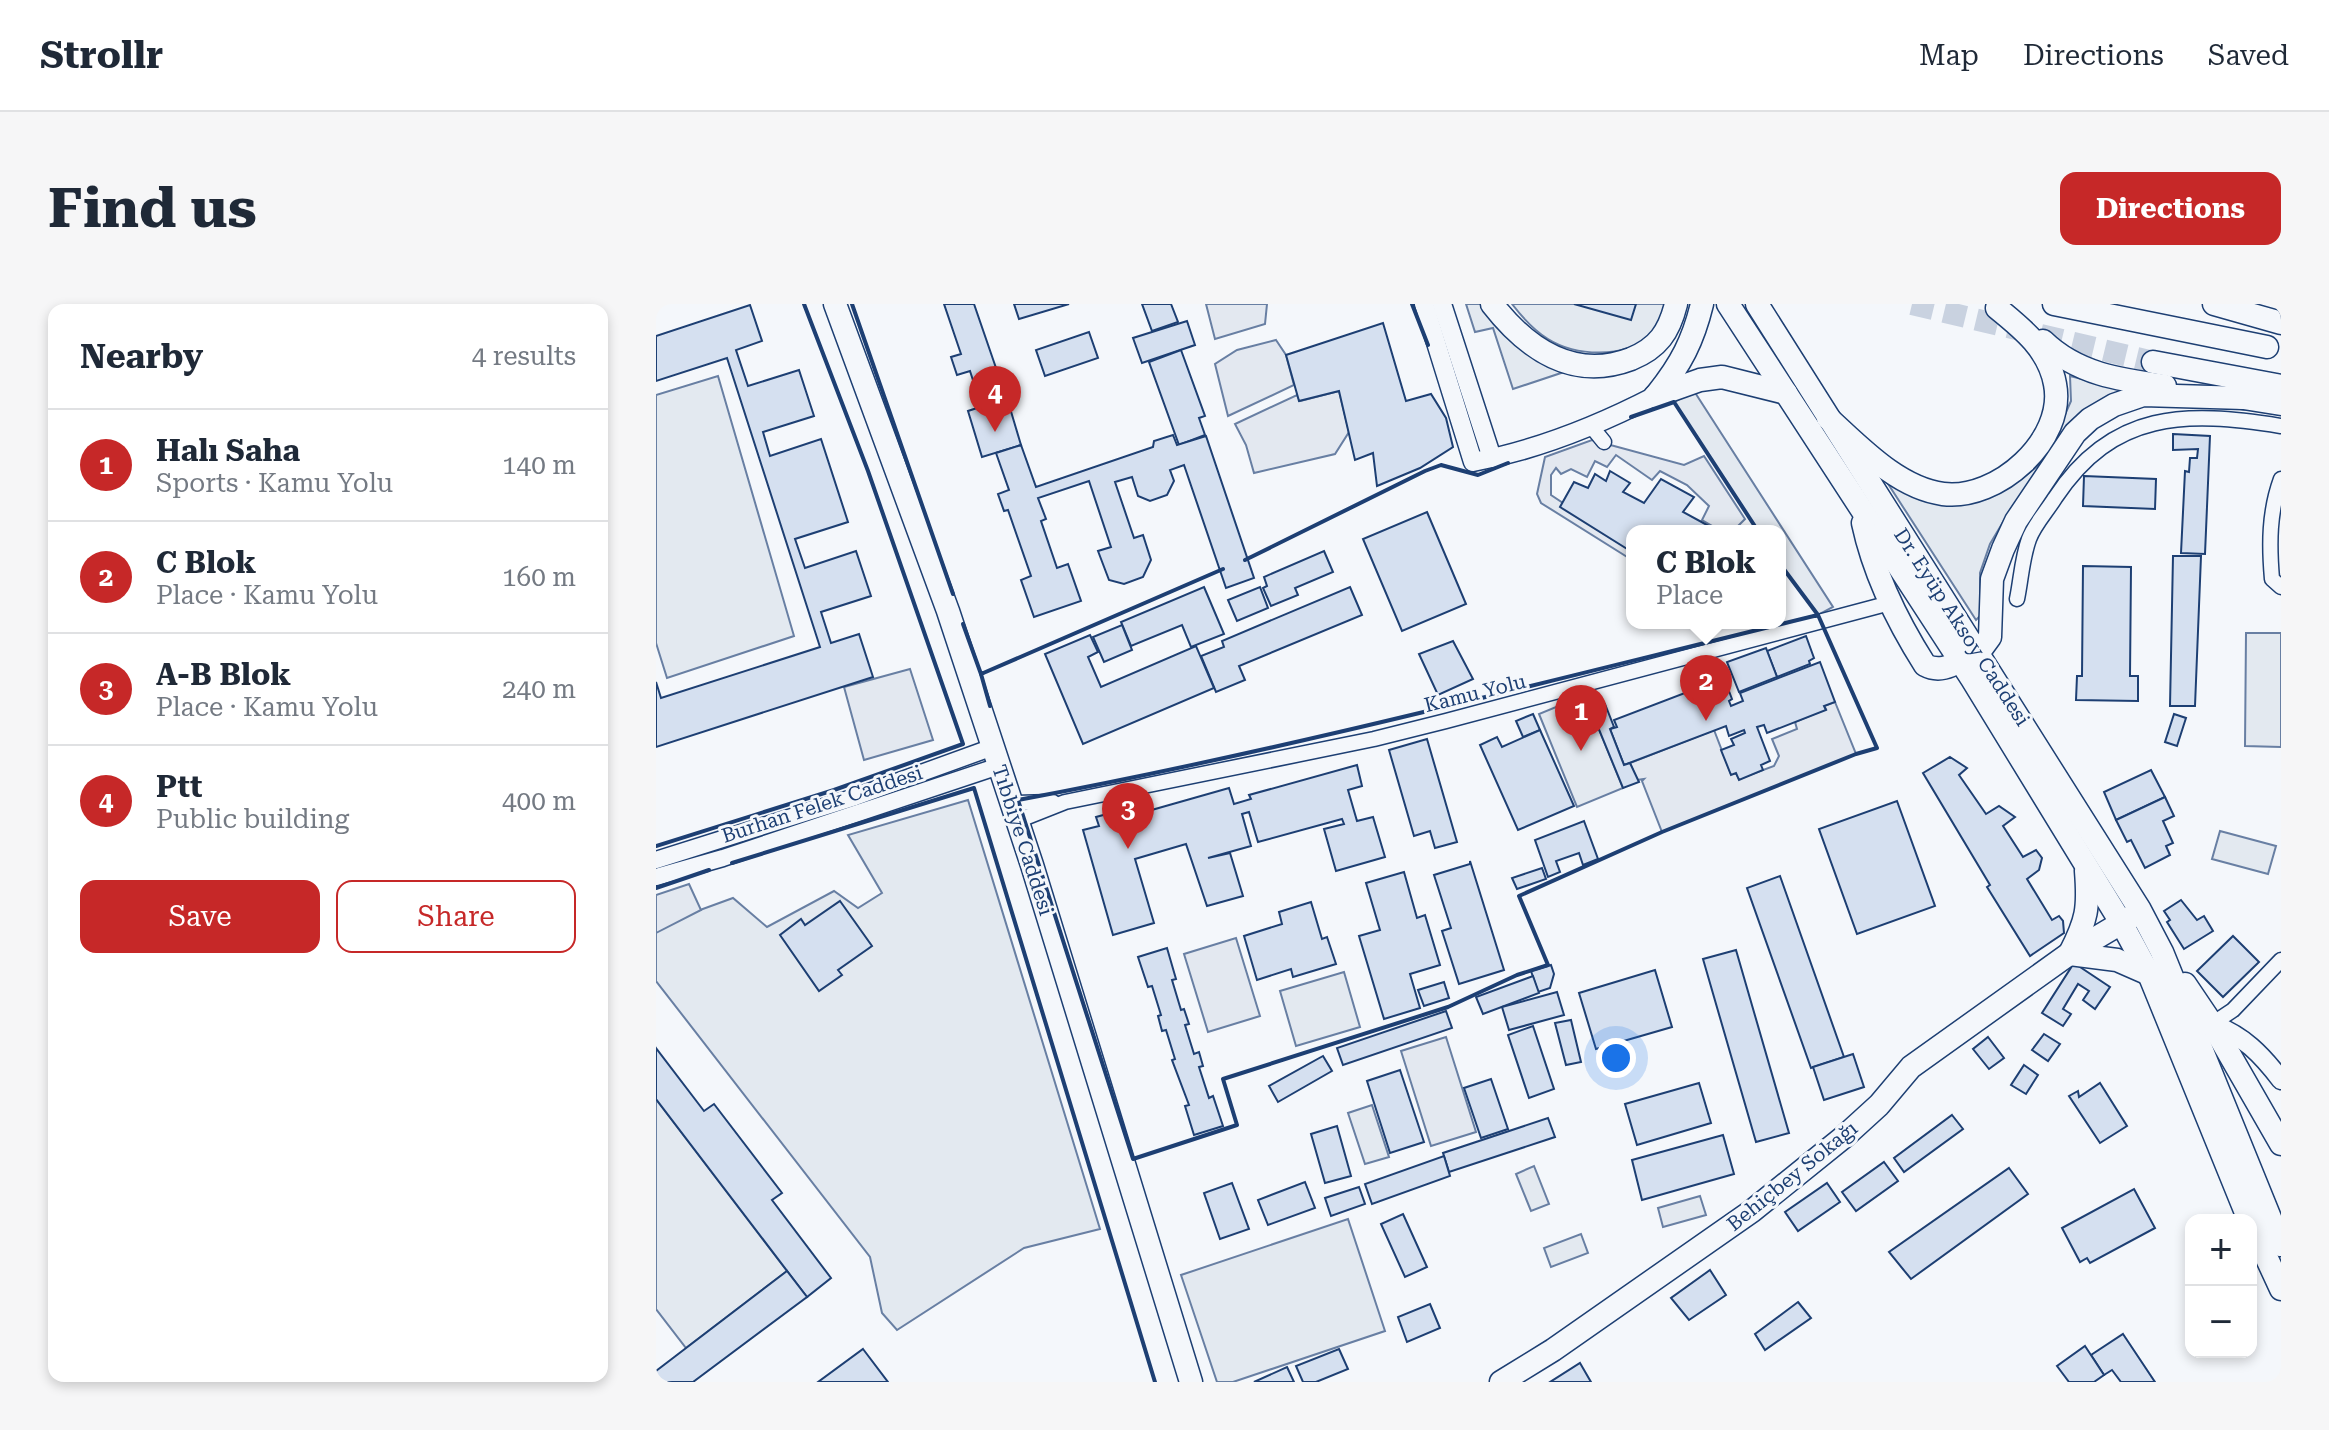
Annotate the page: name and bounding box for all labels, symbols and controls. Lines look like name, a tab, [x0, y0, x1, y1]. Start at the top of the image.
text: Strollr	[40, 33, 163, 77]
text: Map	[1919, 39, 1979, 72]
text: Directions	[2023, 39, 2164, 72]
text: Saved	[2208, 39, 2289, 72]
button: Directions	[2060, 172, 2281, 245]
text: Find us	[48, 175, 257, 241]
text: Nearby	[80, 336, 203, 376]
text: 4 results	[472, 341, 576, 371]
pin: 4	[969, 366, 1021, 432]
text: Halı Saha	[156, 433, 300, 468]
text: 1	[99, 450, 113, 480]
text: 140 m	[502, 450, 576, 480]
text: Sports · Kamu Yolu	[156, 468, 393, 498]
street label: Dr. Eyüp Aksoy Caddesi	[1889, 524, 2035, 730]
popup	[1626, 525, 1786, 629]
text: C Blok	[156, 545, 256, 580]
text: C Blok	[1656, 545, 1756, 580]
text: 2	[99, 562, 113, 592]
text: 160 m	[502, 562, 576, 592]
text: Place · Kamu Yolu	[156, 580, 378, 610]
text: Place	[1656, 580, 1723, 610]
pin: 2	[1680, 655, 1732, 721]
text: A-B Blok	[156, 657, 291, 692]
street label: Kamu Yolu	[1422, 669, 1529, 717]
text: 3	[99, 674, 113, 704]
text: 240 m	[502, 674, 576, 704]
pin: 1	[1555, 685, 1607, 751]
text: Place · Kamu Yolu	[156, 692, 378, 722]
street label: Burhan Felek Caddesi	[719, 760, 925, 848]
street label: Tıbbiye Caddesi	[987, 762, 1059, 918]
text: Ptt	[156, 769, 203, 804]
pin: 3	[1102, 783, 1154, 849]
text: 4	[99, 786, 113, 816]
text: 400 m	[502, 786, 576, 816]
text: Public building	[156, 804, 349, 834]
button: Save	[80, 880, 320, 953]
button: Share	[336, 880, 576, 953]
your location	[1596, 1038, 1636, 1078]
street label: Behiçbey Sokağı	[1722, 1116, 1862, 1236]
map controls	[2185, 1214, 2257, 1358]
button: +	[2185, 1214, 2257, 1286]
button: −	[2185, 1286, 2257, 1358]

